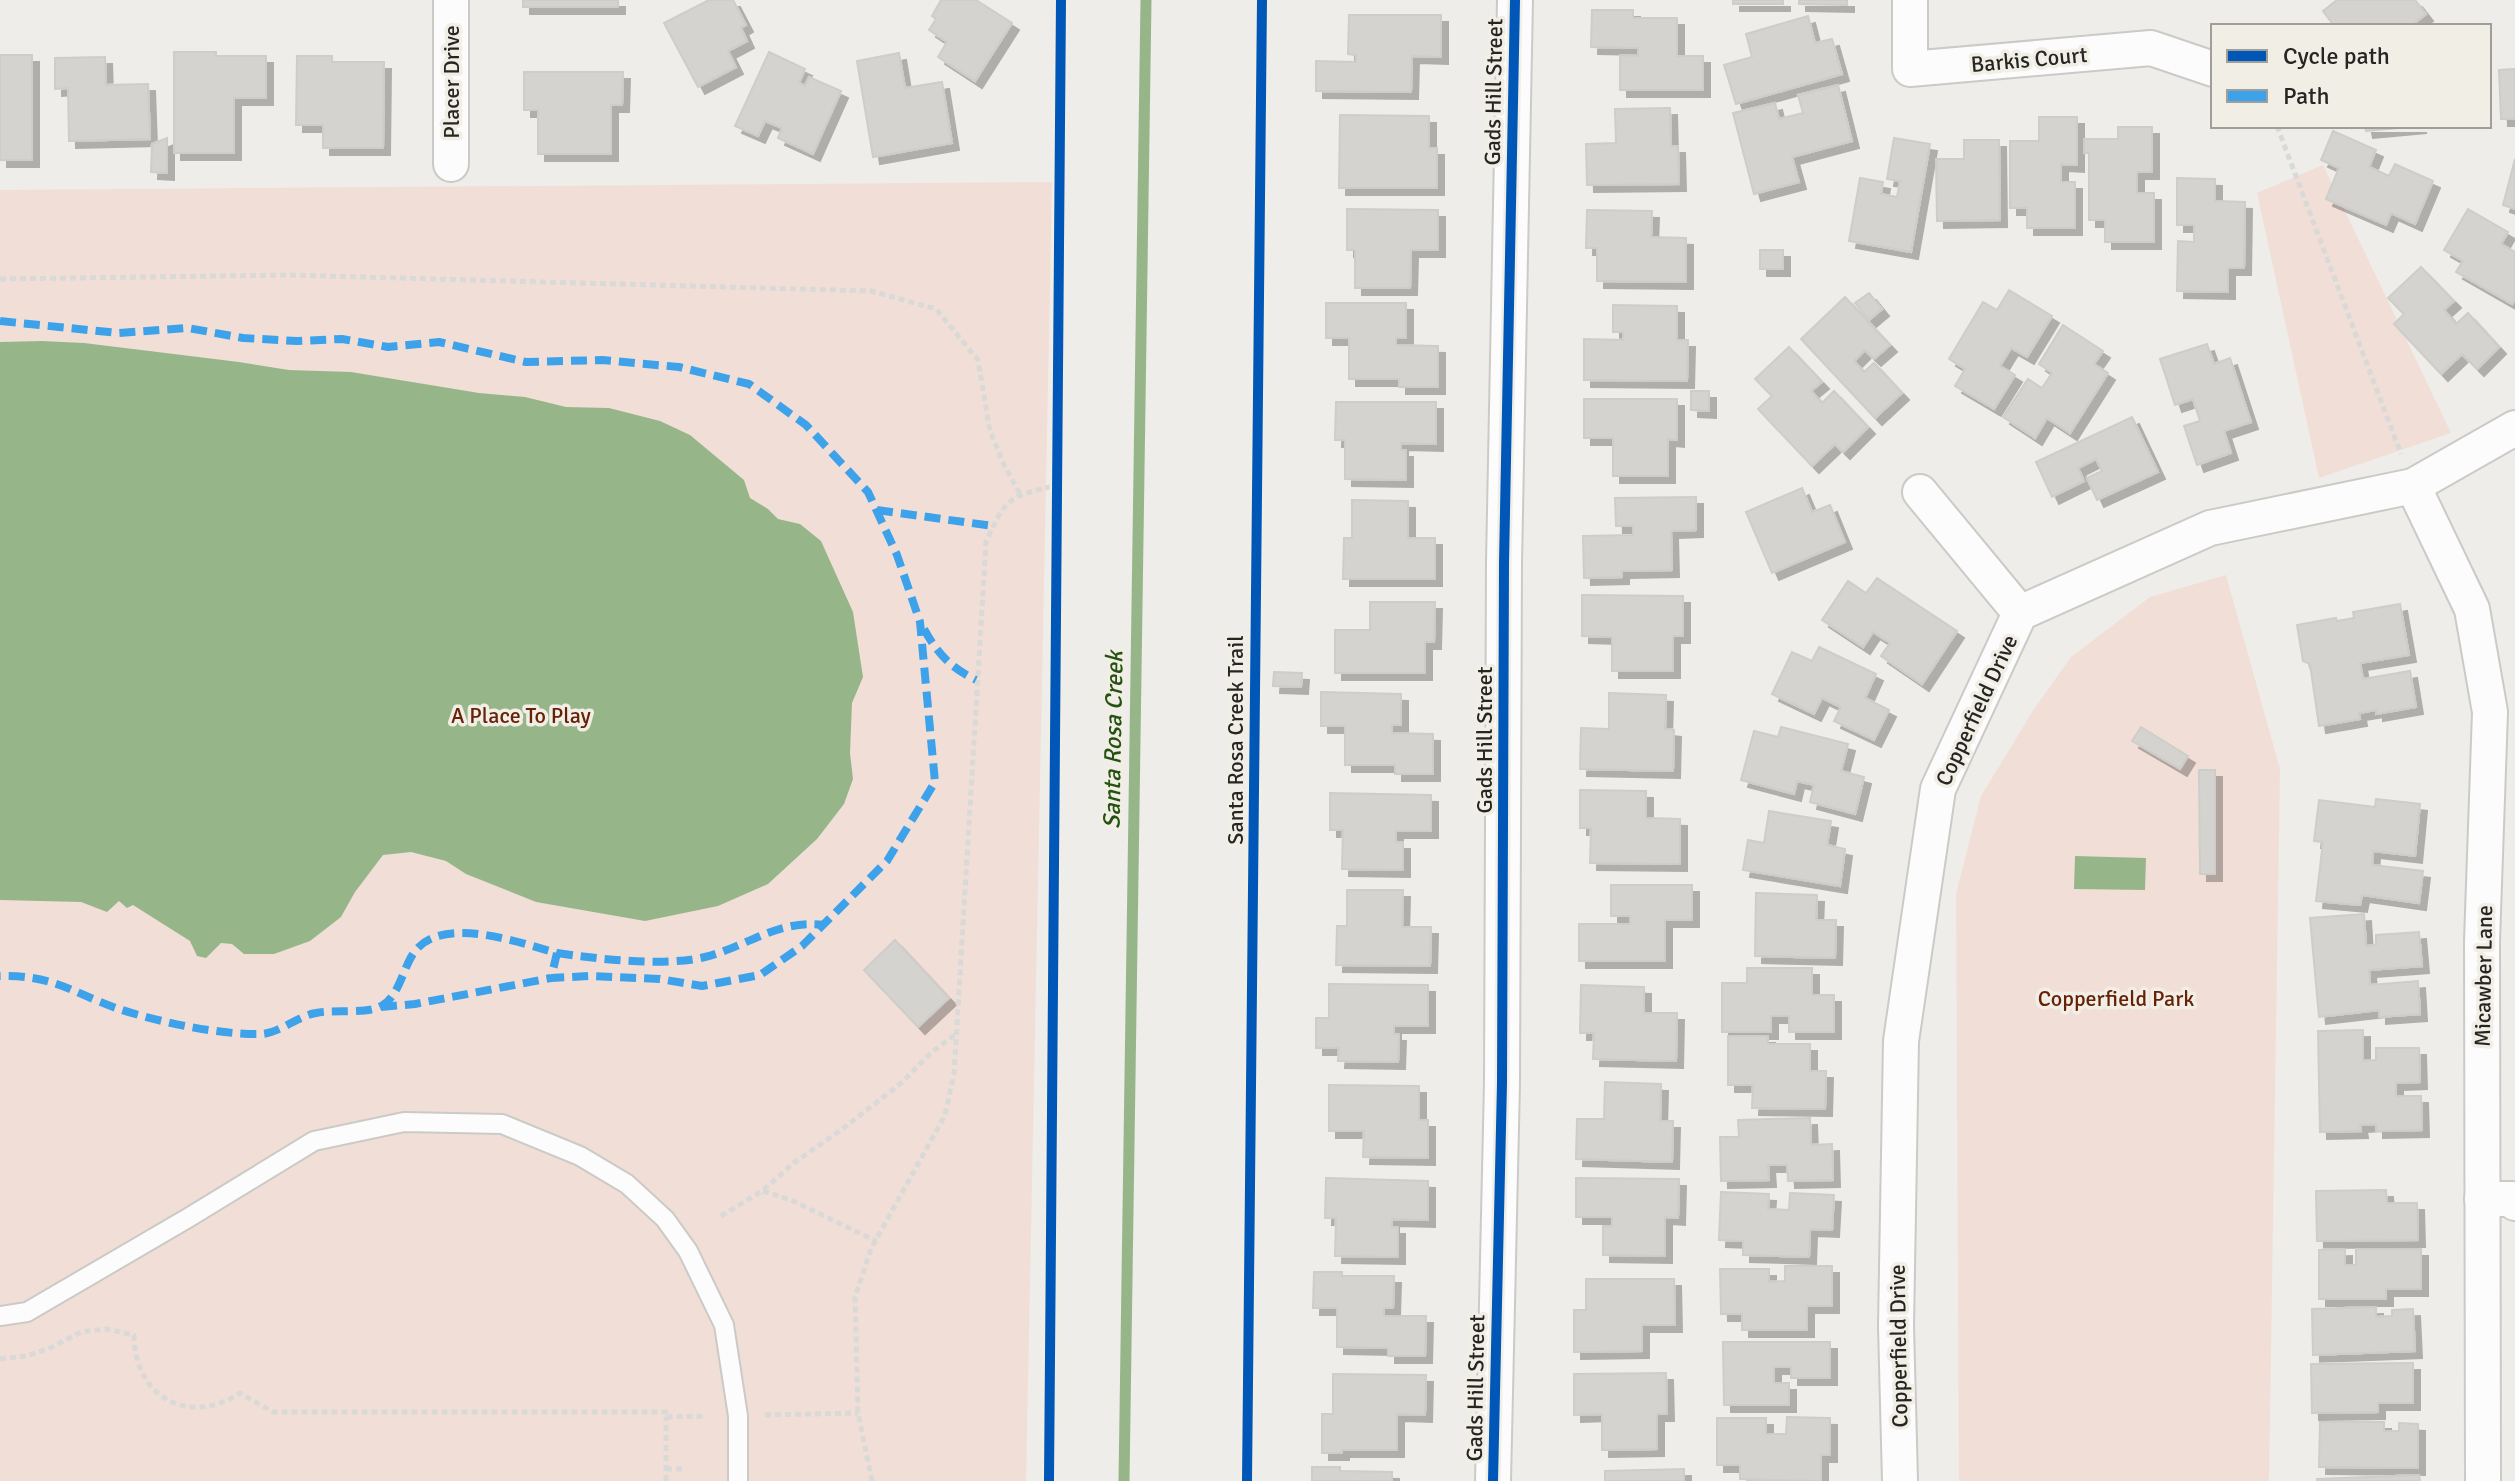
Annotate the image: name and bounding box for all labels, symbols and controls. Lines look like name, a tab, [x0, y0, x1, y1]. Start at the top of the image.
street label: Gads Hill Street	[1479, 18, 1508, 166]
legend	[2211, 24, 2491, 128]
street label: Placer Drive	[438, 25, 465, 139]
street label: Barkis Court	[1970, 41, 2089, 78]
text: Cycle path	[2283, 41, 2390, 71]
text: Path	[2283, 81, 2329, 111]
street label: Copperfield Drive	[1930, 630, 2023, 790]
street label: Santa Rosa Creek Trail	[1222, 635, 1249, 845]
water label: Santa Rosa Creek	[1096, 649, 1130, 829]
street label: Gads Hill Street	[1471, 666, 1498, 813]
park label: A Place To Play	[451, 702, 592, 729]
street label: Micawber Lane	[2469, 905, 2498, 1047]
park label: Copperfield Park	[2038, 985, 2194, 1012]
street label: Copperfield Drive	[1884, 1264, 1913, 1428]
street label: Gads Hill Street	[1461, 1314, 1490, 1462]

